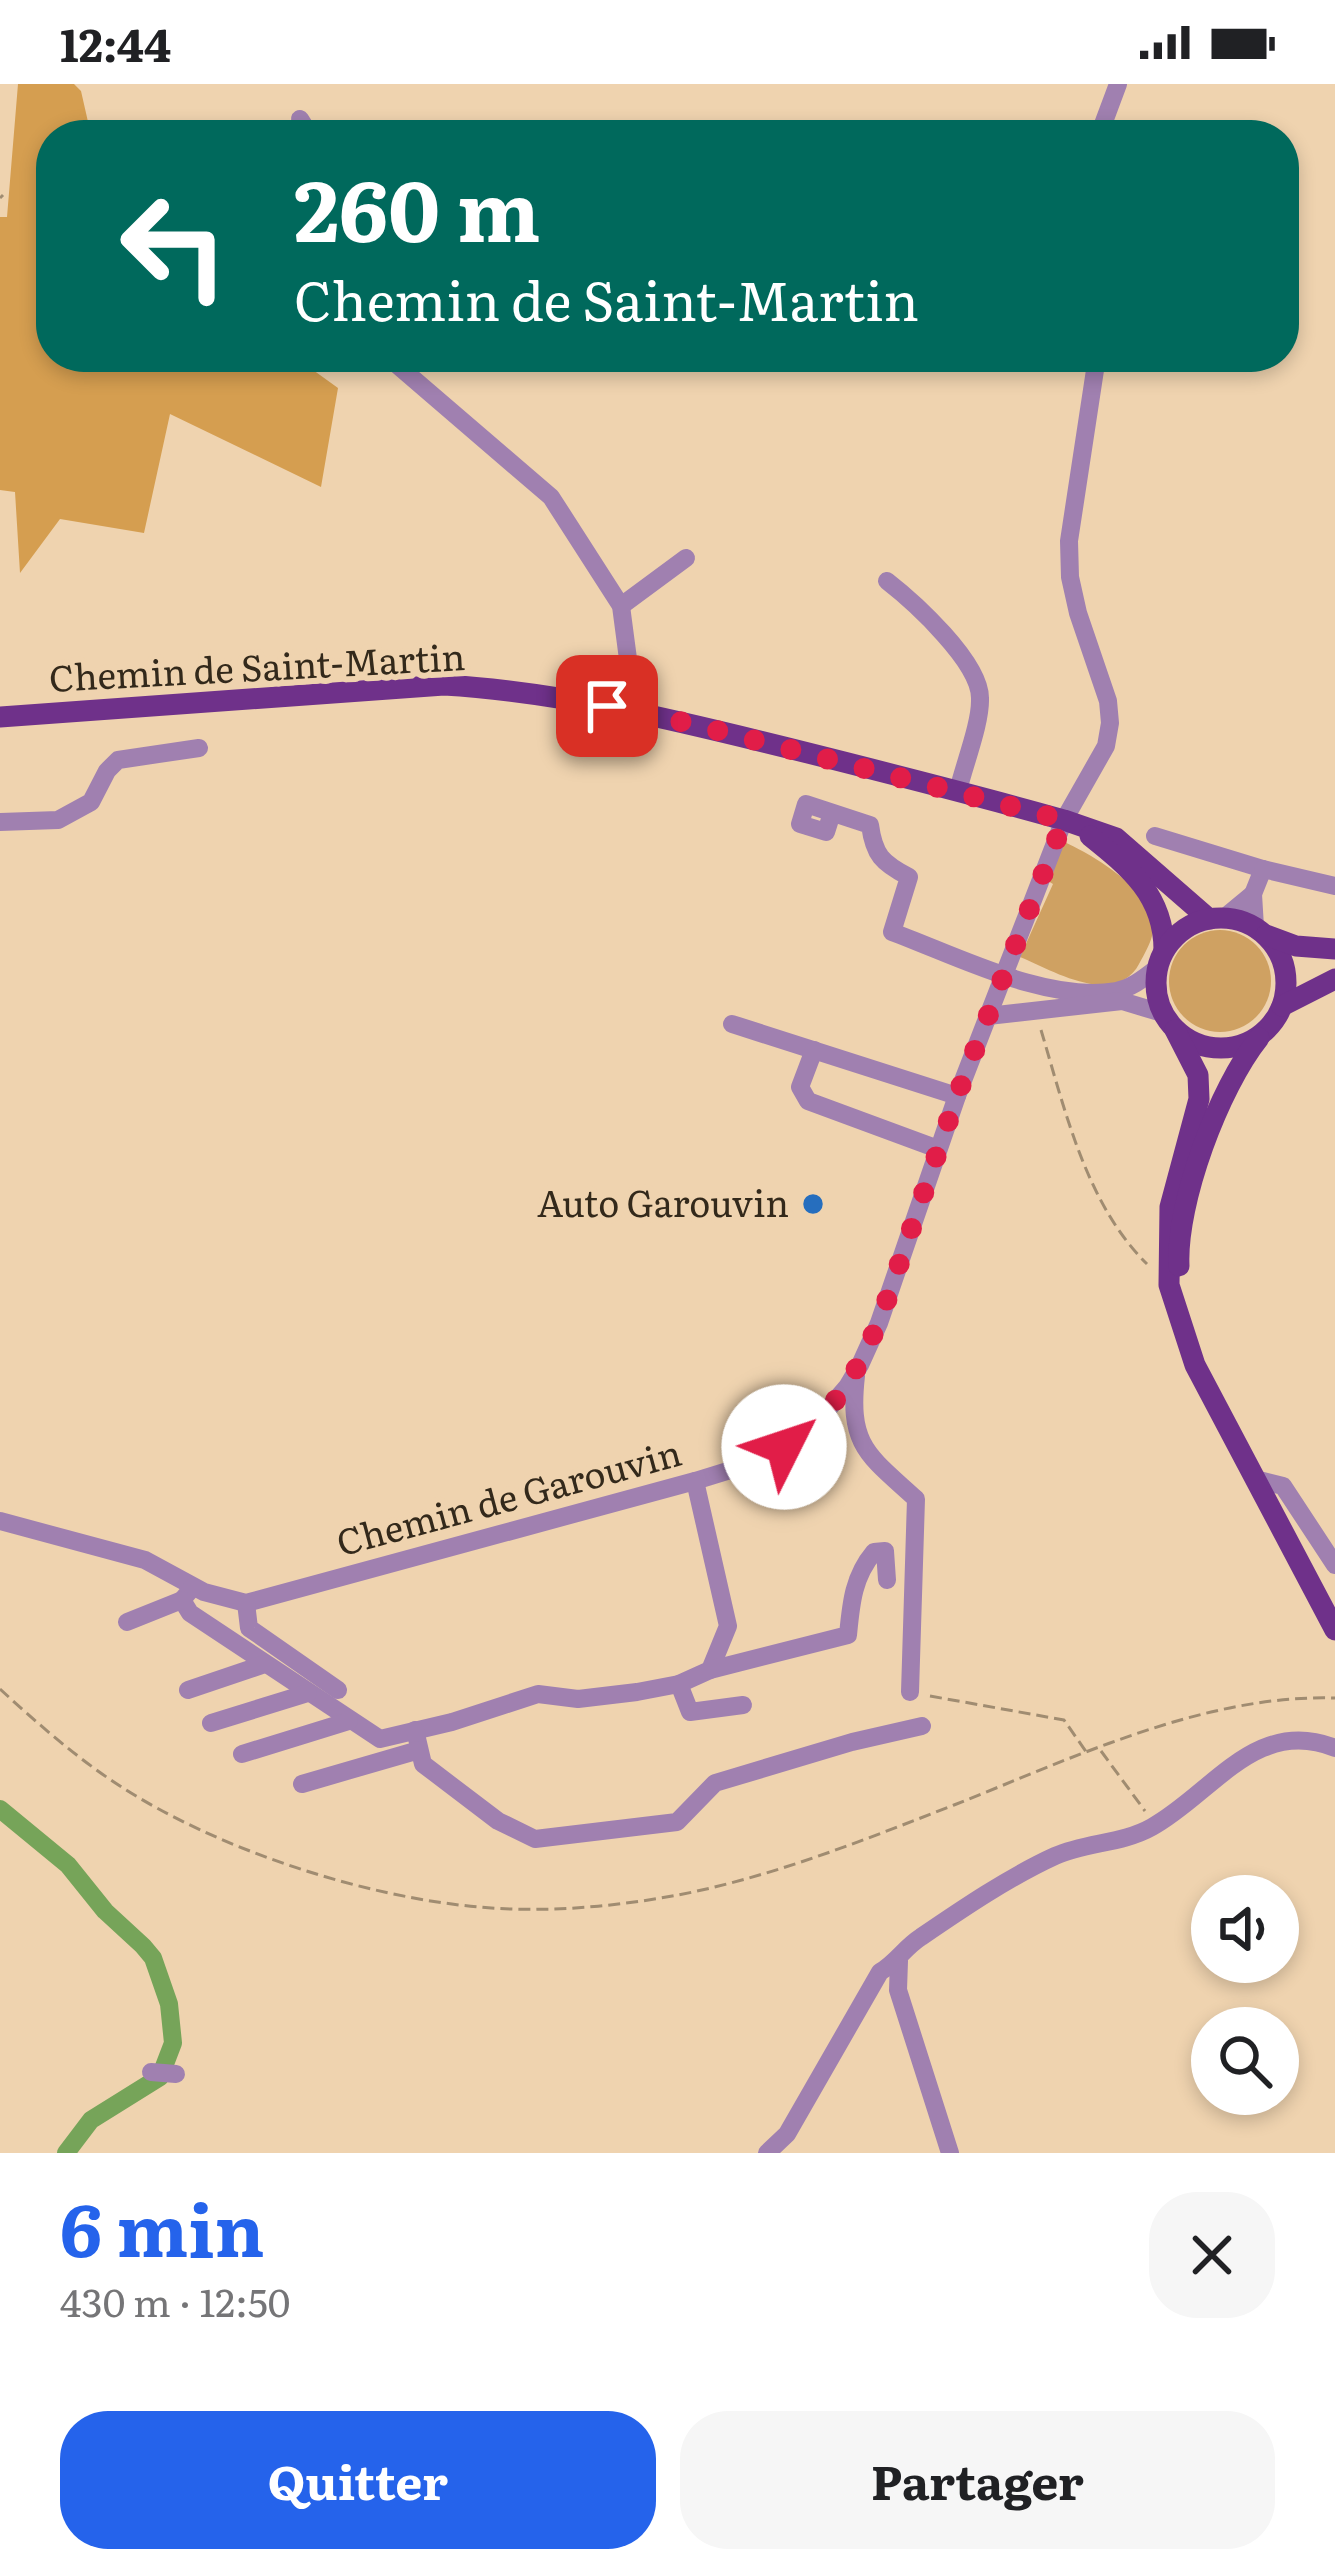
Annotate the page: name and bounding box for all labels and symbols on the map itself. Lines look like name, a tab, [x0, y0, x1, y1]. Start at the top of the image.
street label: Chemin de Saint-Martin	[47, 628, 466, 703]
pin	[556, 655, 658, 757]
place label: Auto Garouvin	[537, 1175, 789, 1228]
marker: Auto Garouvin	[800, 1191, 826, 1217]
position arrow	[721, 1384, 847, 1510]
street label: Chemin de Garouvin	[330, 1424, 687, 1567]

